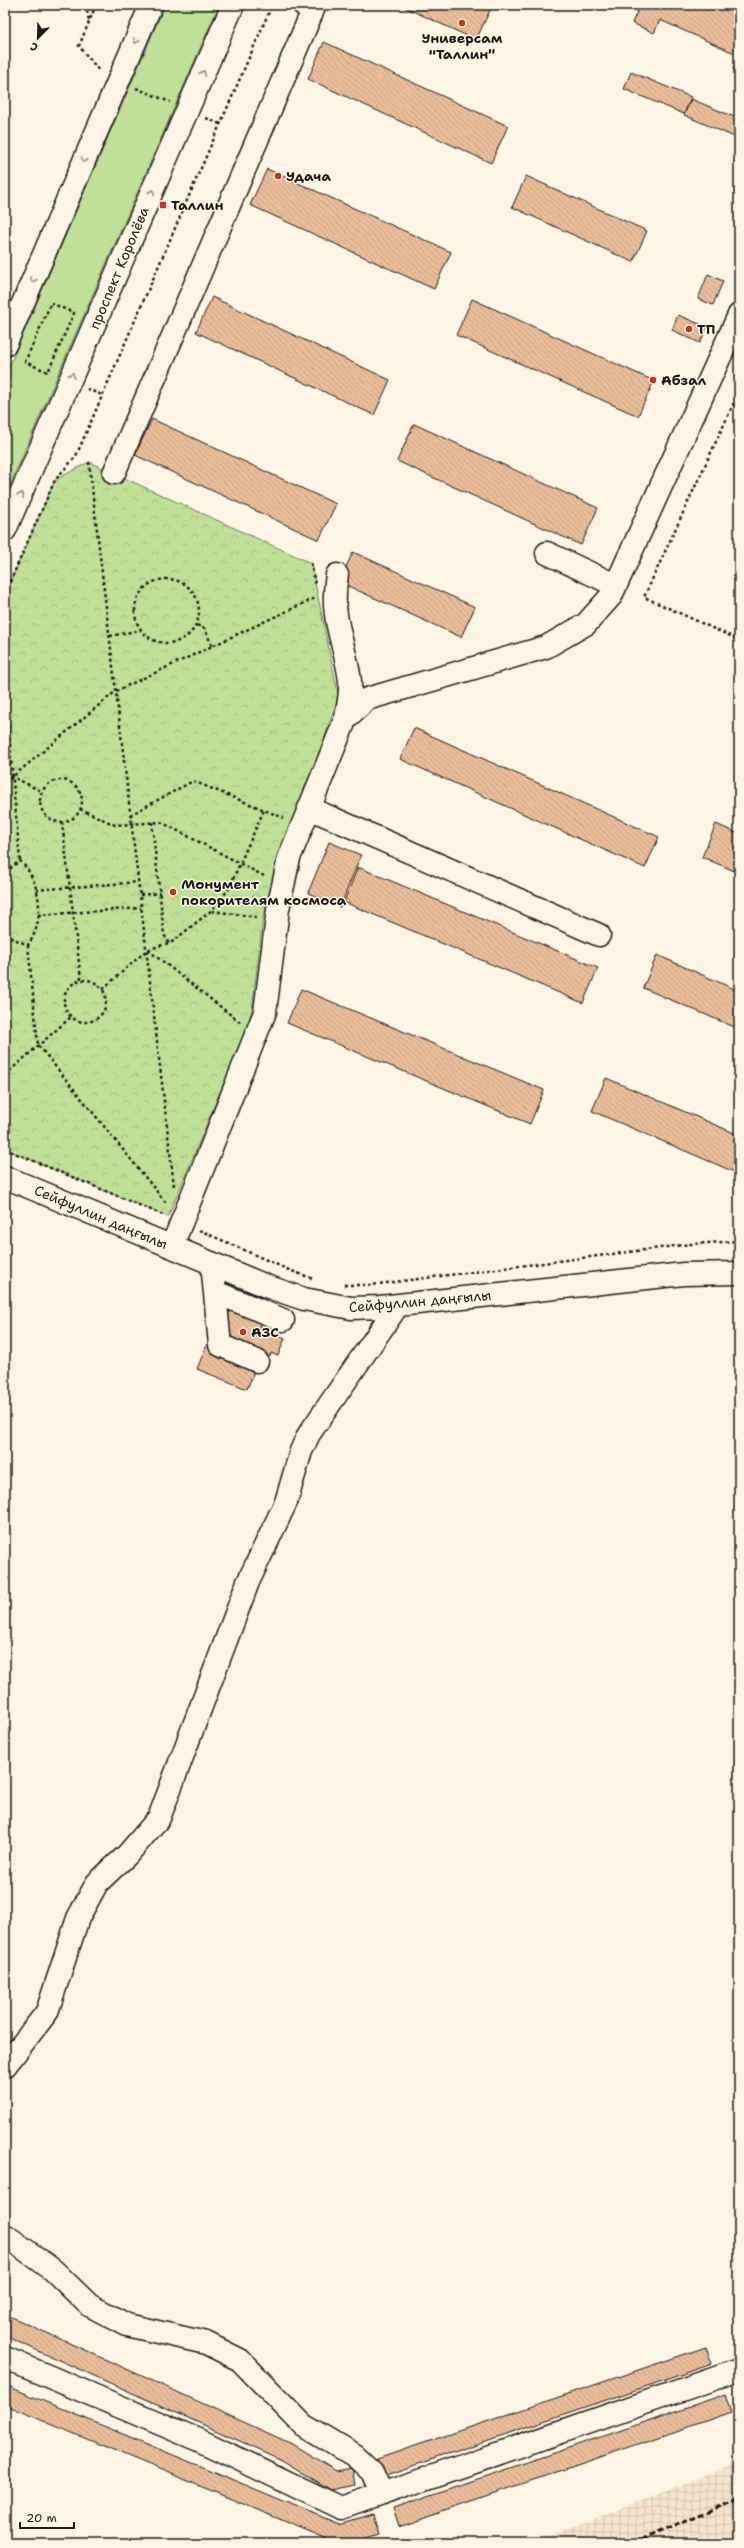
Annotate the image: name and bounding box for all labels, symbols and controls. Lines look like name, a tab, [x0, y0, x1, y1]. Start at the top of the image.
north arrow	[18, 18, 58, 58]
marker: Универсам "Таллин"	[457, 18, 467, 28]
place label: Универсам "Таллин"	[422, 29, 503, 63]
one-way arrow	[132, 37, 140, 44]
text: С	[28, 38, 40, 55]
one-way arrow	[199, 69, 207, 76]
one-way arrow	[81, 157, 89, 164]
place label: Удача	[286, 167, 331, 185]
marker: Удача	[273, 171, 283, 181]
one-way arrow	[147, 188, 155, 196]
place label: Таллин	[171, 196, 223, 214]
marker: Таллин	[158, 200, 168, 210]
street label: проспект Королёва	[85, 204, 153, 332]
one-way arrow	[30, 275, 38, 283]
place label: ТП	[697, 320, 715, 338]
marker: ТП	[684, 324, 694, 334]
place label: Абзал	[661, 371, 707, 389]
one-way arrow	[67, 372, 75, 380]
marker: Абзал	[648, 375, 658, 385]
one-way arrow	[16, 491, 24, 498]
place label: Монумент покорителям космоса	[181, 875, 347, 909]
marker: Монумент покорителям космоса	[168, 887, 178, 897]
street label: Сейфуллин даңғылы	[32, 1181, 170, 1253]
street label: Сейфуллин даңғылы	[348, 1286, 492, 1316]
place label: АЗС	[251, 1323, 279, 1341]
marker: АЗС	[238, 1327, 248, 1337]
scale bar	[20, 2504, 74, 2530]
text: 20 m	[26, 2510, 57, 2526]

